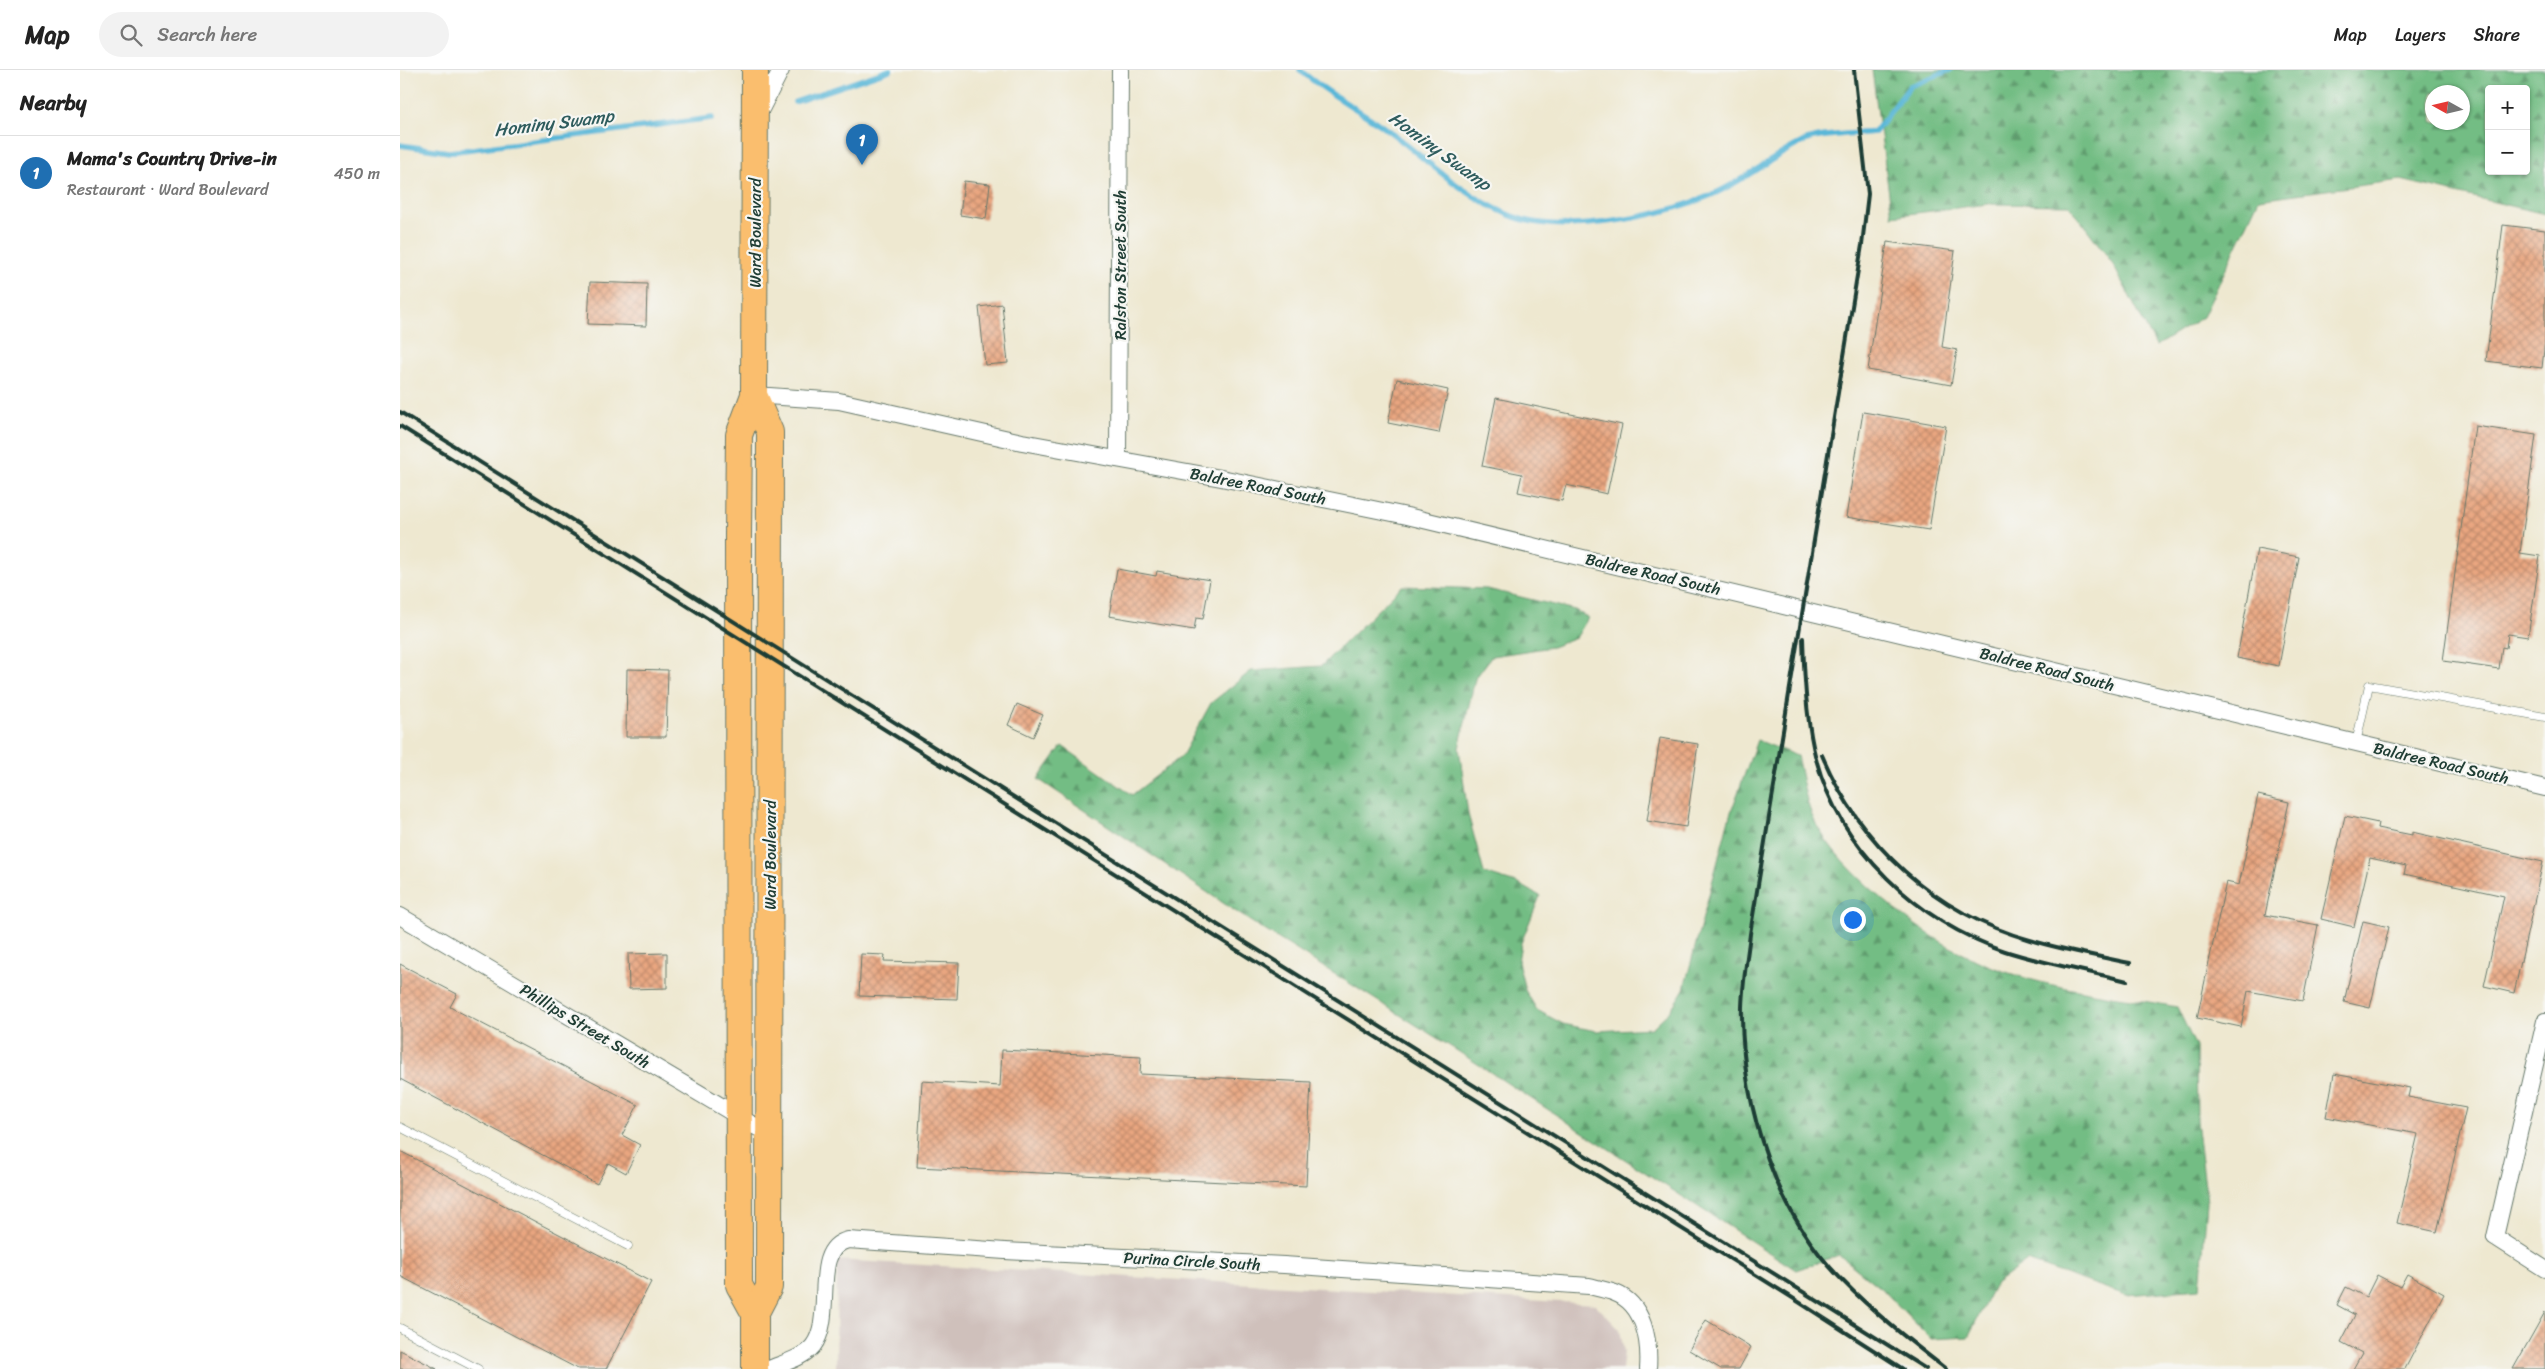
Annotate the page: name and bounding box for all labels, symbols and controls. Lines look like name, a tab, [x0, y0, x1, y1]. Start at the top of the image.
search box	[99, 12, 449, 57]
text: Map	[25, 14, 69, 56]
text: Search here	[157, 18, 257, 51]
text: Map	[2334, 19, 2367, 51]
text: Layers	[2395, 19, 2446, 51]
text: Share	[2474, 19, 2520, 51]
icon: search	[117, 21, 145, 49]
text: Nearby	[20, 84, 86, 122]
north arrow	[2425, 85, 2470, 130]
map controls	[2485, 85, 2530, 175]
button: +	[2485, 85, 2530, 130]
water label: Hominy Swamp	[492, 100, 617, 146]
water label: Hominy Swamp	[1382, 103, 1499, 200]
pin: 1	[846, 124, 878, 165]
button: −	[2485, 130, 2530, 175]
text: Mama's Country Drive-in	[67, 142, 277, 175]
text: 1	[33, 159, 39, 188]
text: 450 m	[334, 159, 380, 188]
text: Restaurant · Ward Boulevard	[67, 175, 268, 204]
street label: Ward Boulevard	[741, 177, 770, 288]
street label: Ralston Street South	[1106, 190, 1135, 340]
street label: Baldree Road South	[1187, 459, 1329, 513]
street label: Baldree Road South	[1582, 544, 1724, 604]
street label: Baldree Road South	[1976, 638, 2118, 700]
street label: Baldree Road South	[2370, 733, 2512, 793]
street label: Ward Boulevard	[756, 799, 785, 910]
your location	[1840, 907, 1866, 933]
street label: Phillips Street South	[514, 975, 656, 1077]
street label: Purina Circle South	[1123, 1243, 1261, 1279]

